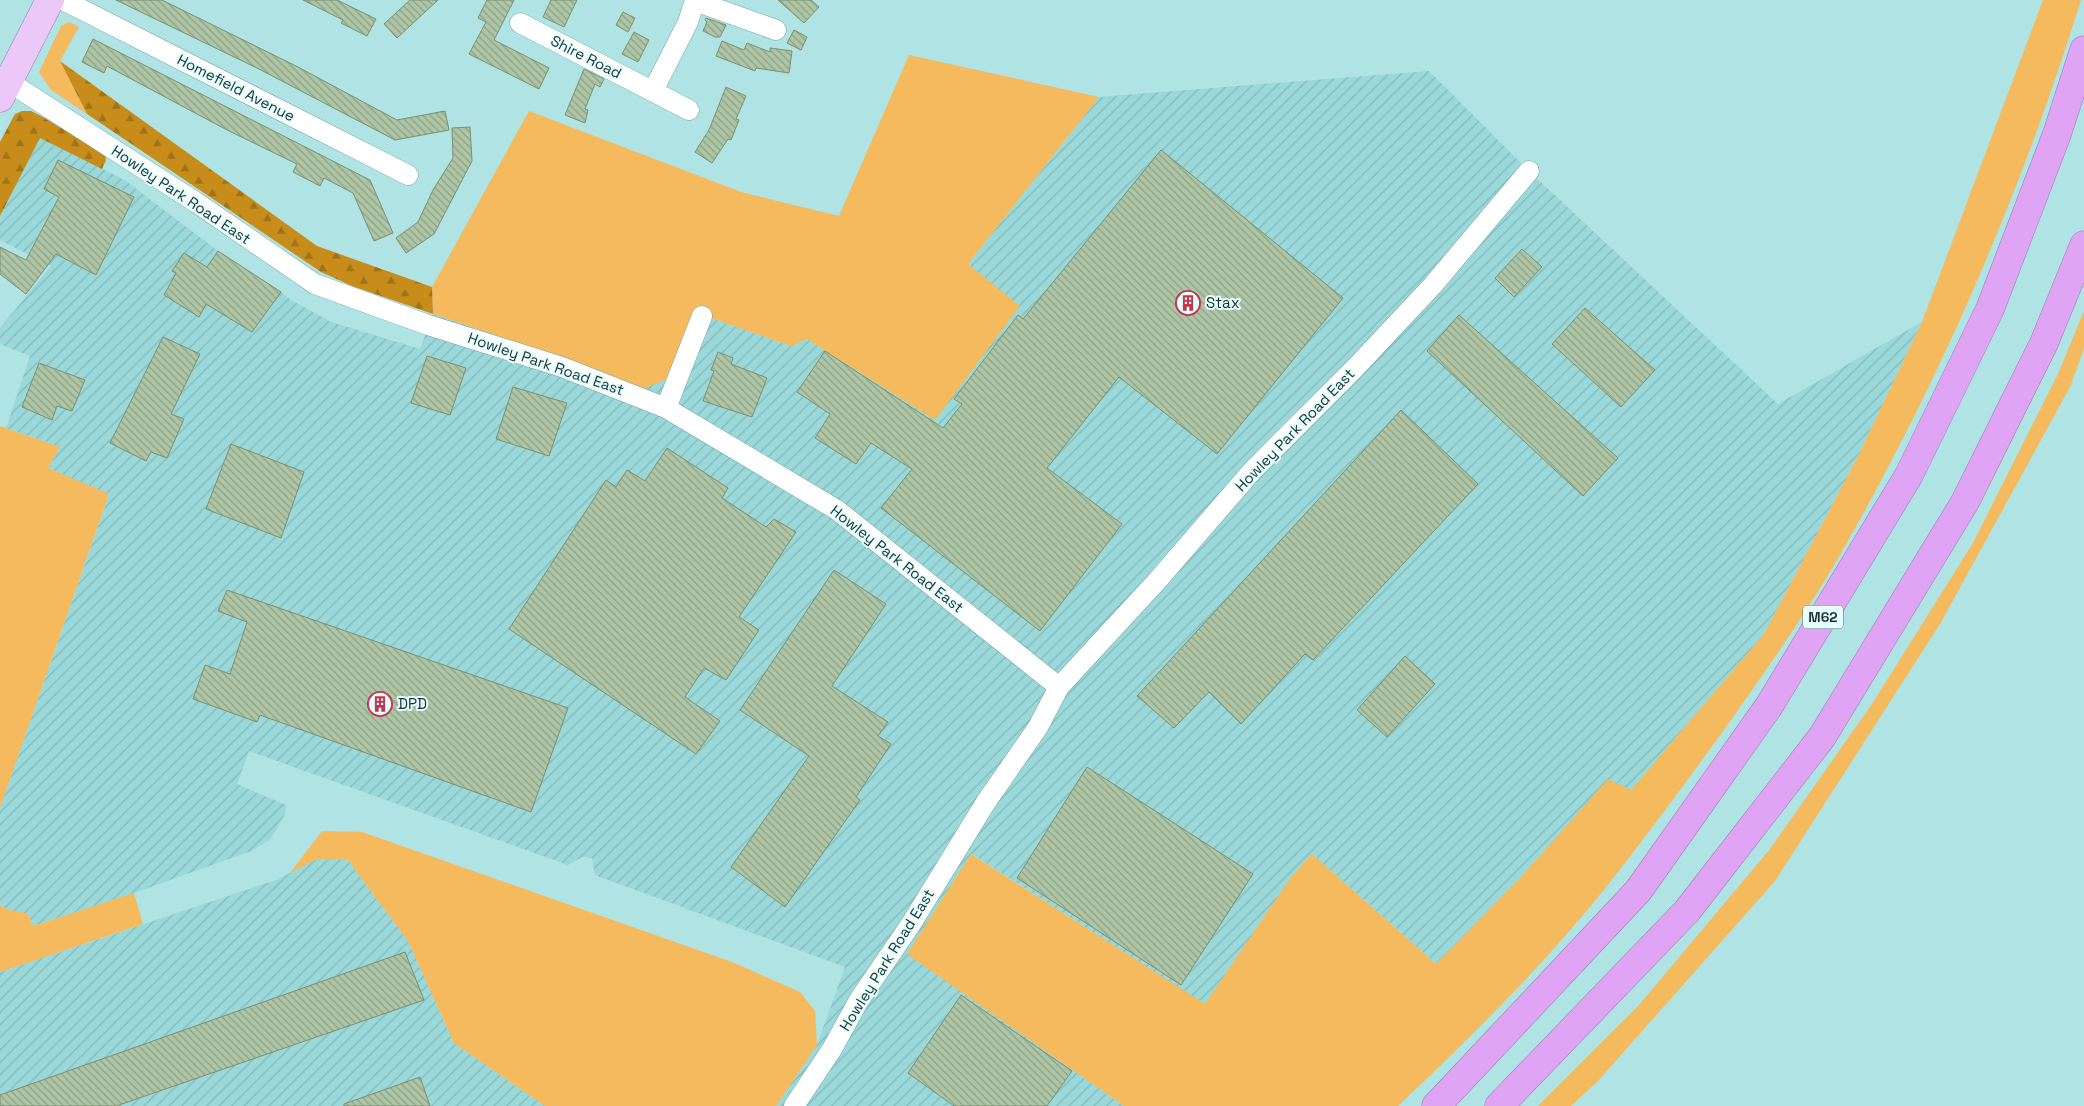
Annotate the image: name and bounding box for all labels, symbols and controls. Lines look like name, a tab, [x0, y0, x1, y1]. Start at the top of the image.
street label: Shire Road	[548, 31, 625, 83]
street label: Homefield Avenue	[174, 50, 298, 125]
street label: Howley Park Road East	[108, 141, 255, 248]
building icon: Stax	[1175, 290, 1201, 316]
place label: Stax	[1206, 293, 1240, 312]
street label: Howley Park Road East	[466, 328, 627, 399]
street label: Howley Park Road East	[1231, 364, 1358, 495]
street label: Howley Park Road East	[827, 501, 968, 617]
road number: M62	[1803, 606, 1843, 628]
building icon: DPD	[367, 691, 393, 717]
place label: DPD	[398, 694, 427, 713]
street label: Howley Park Road East	[835, 885, 938, 1034]

